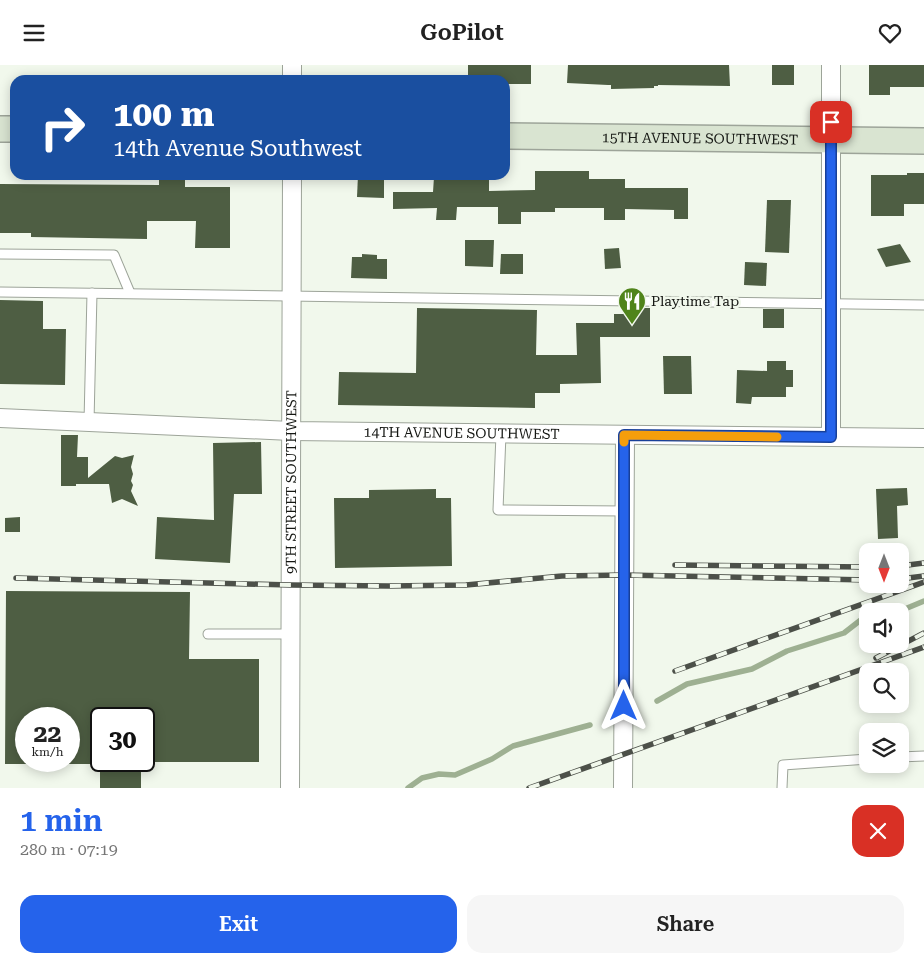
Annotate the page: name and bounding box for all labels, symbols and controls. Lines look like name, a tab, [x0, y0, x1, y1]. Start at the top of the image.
icon: menu	[20, 19, 48, 47]
icon: heart	[876, 19, 904, 47]
text: GoPilot	[420, 20, 504, 45]
text: 100 m	[113, 94, 214, 135]
icon: right	[30, 95, 95, 160]
pin	[810, 101, 852, 143]
icon: arrive	[817, 108, 845, 136]
street label: 15TH AVENUE SOUTHWEST	[602, 129, 798, 147]
text: 14th Avenue Southwest	[113, 136, 362, 161]
restaurant icon: Playtime Tap	[617, 286, 647, 325]
place label: Playtime Tap	[651, 293, 739, 309]
street label: 9TH STREET SOUTHWEST	[283, 390, 299, 574]
street label: 14TH AVENUE SOUTHWEST	[364, 424, 560, 442]
north arrow	[859, 543, 909, 593]
map controls	[859, 543, 909, 773]
button: sound	[859, 603, 909, 653]
button: search	[859, 663, 909, 713]
position arrow	[597, 679, 649, 731]
speed limit sign: 30	[90, 707, 155, 772]
text: 22	[33, 719, 62, 748]
button: layers	[859, 723, 909, 773]
text: km/h	[31, 745, 64, 759]
text: 1 min	[20, 803, 103, 838]
button: close	[852, 805, 904, 857]
text: 280 m · 07:19	[20, 840, 118, 859]
button: Exit	[20, 895, 457, 953]
button: Share	[467, 895, 904, 953]

